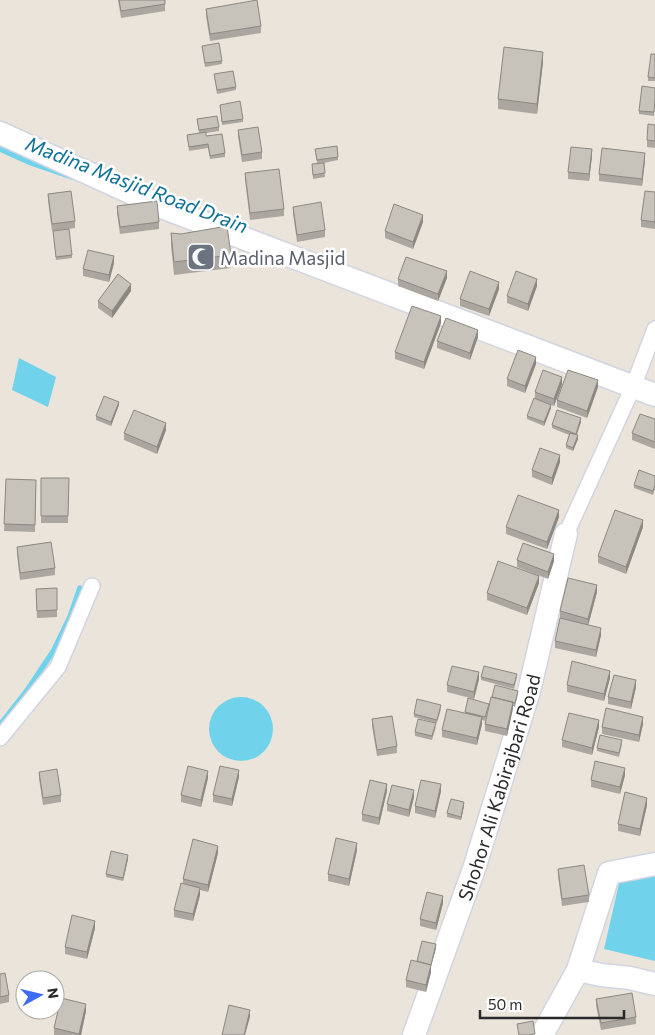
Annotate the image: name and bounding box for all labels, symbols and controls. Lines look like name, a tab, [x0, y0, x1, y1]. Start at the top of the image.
water label: Madina Masjid Road Drain	[22, 130, 252, 238]
mosque icon: Madina Masjid	[186, 242, 216, 272]
place label: Madina Masjid	[220, 246, 346, 269]
street label: Shohor Ali Kabirajbari Road	[452, 672, 544, 904]
north arrow	[15, 970, 65, 1020]
text: N	[44, 987, 63, 1000]
scale bar	[480, 988, 624, 1020]
text: 50 m	[488, 995, 522, 1013]

